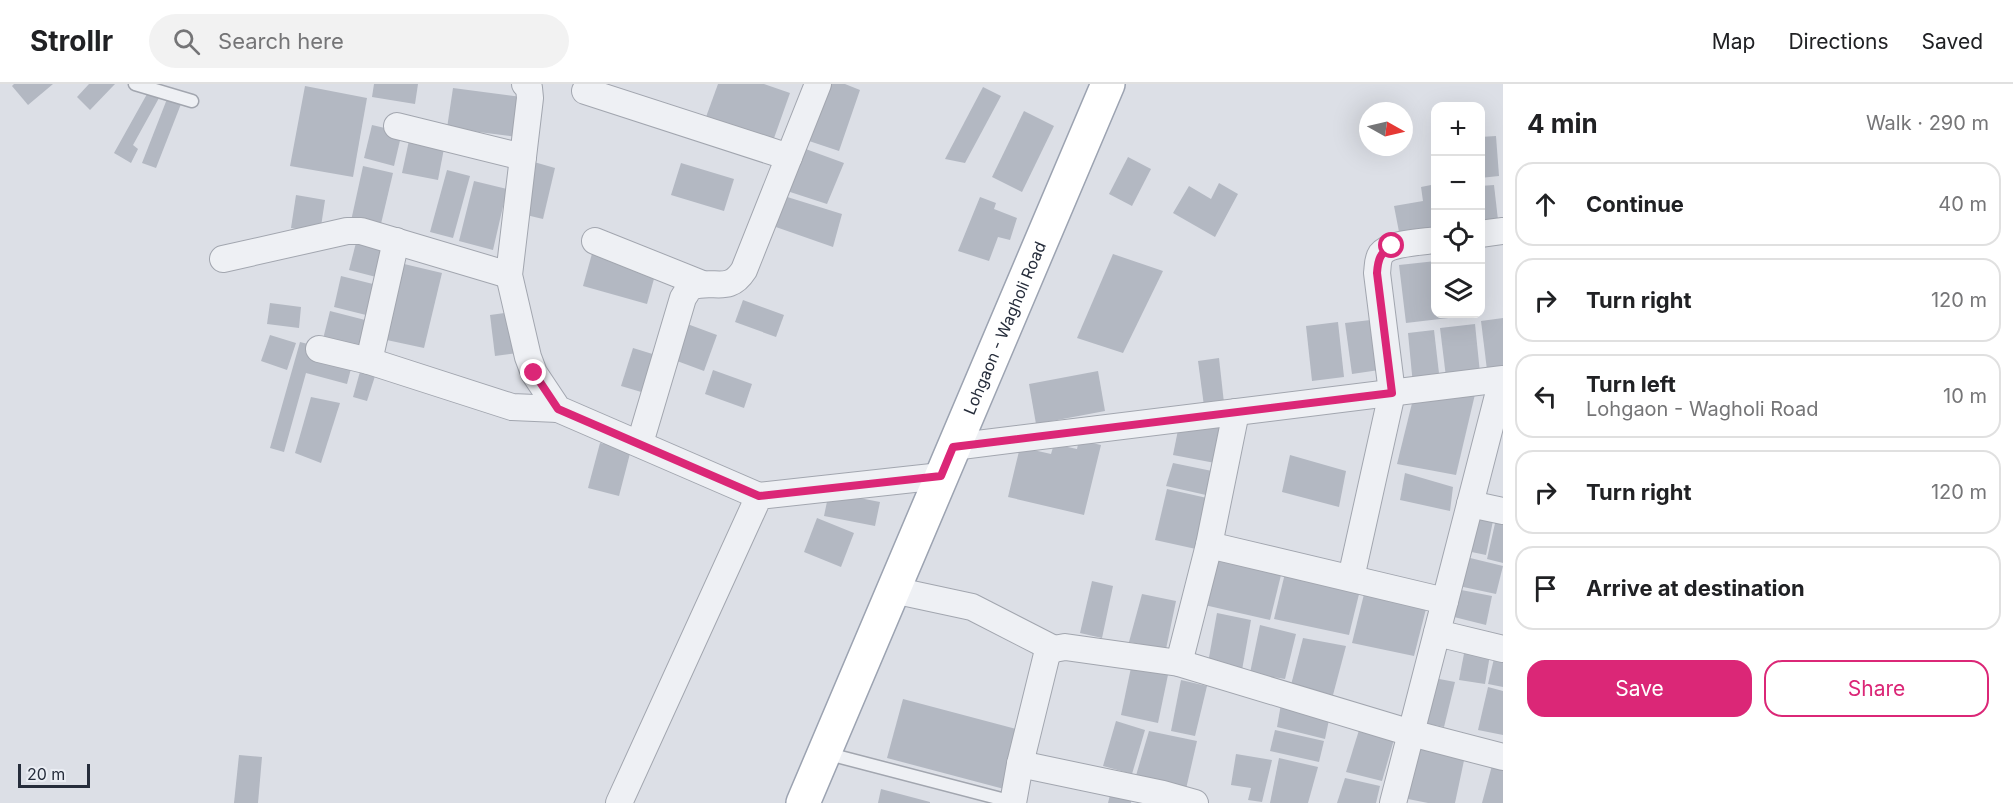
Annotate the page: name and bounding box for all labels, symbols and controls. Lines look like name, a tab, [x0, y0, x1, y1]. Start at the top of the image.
search box	[149, 14, 569, 68]
text: Strollr	[30, 24, 113, 58]
icon: search	[170, 25, 203, 58]
text: Search here	[218, 28, 344, 54]
text: Map	[1712, 29, 1755, 54]
text: Directions	[1788, 29, 1889, 54]
text: Saved	[1922, 29, 1983, 54]
north arrow	[1359, 102, 1413, 156]
map controls	[1431, 102, 1485, 318]
button: +	[1431, 102, 1485, 156]
text: 4 min	[1527, 108, 1598, 139]
text: Walk · 290 m	[1866, 111, 1989, 135]
button: −	[1431, 156, 1485, 210]
icon: ahead	[1529, 188, 1562, 221]
text: Continue	[1586, 191, 1684, 217]
text: 40 m	[1938, 192, 1987, 216]
button: locate	[1431, 210, 1485, 264]
route start	[1378, 232, 1404, 258]
street label: Lohgaon - Wagholi Road	[959, 238, 1050, 417]
button: layers	[1431, 264, 1485, 318]
icon: right	[1529, 284, 1562, 317]
text: Turn right	[1586, 287, 1692, 313]
text: 120 m	[1931, 288, 1987, 312]
route end	[520, 359, 546, 385]
text: Turn left	[1586, 371, 1676, 397]
icon: left	[1529, 380, 1562, 413]
text: 10 m	[1943, 384, 1987, 408]
text: Lohgaon - Wagholi Road	[1586, 397, 1818, 421]
icon: right	[1529, 476, 1562, 509]
text: Turn right	[1586, 479, 1692, 505]
text: 120 m	[1931, 480, 1987, 504]
icon: arrive	[1529, 572, 1562, 605]
text: Arrive at destination	[1586, 575, 1805, 601]
button: Save	[1527, 660, 1752, 717]
button: Share	[1764, 660, 1989, 717]
scale bar	[18, 761, 90, 788]
text: 20 m	[27, 764, 65, 784]

